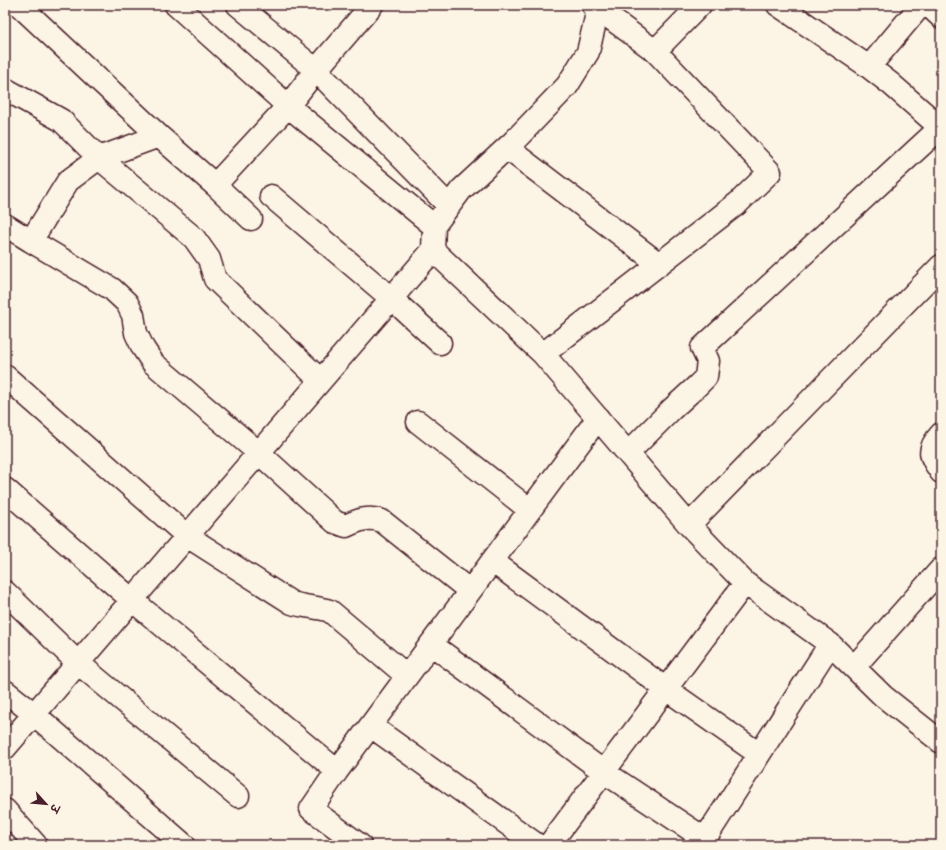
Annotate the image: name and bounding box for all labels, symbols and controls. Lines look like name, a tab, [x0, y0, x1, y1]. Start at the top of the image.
north arrow	[26, 784, 66, 824]
text: उ	[46, 801, 63, 816]

